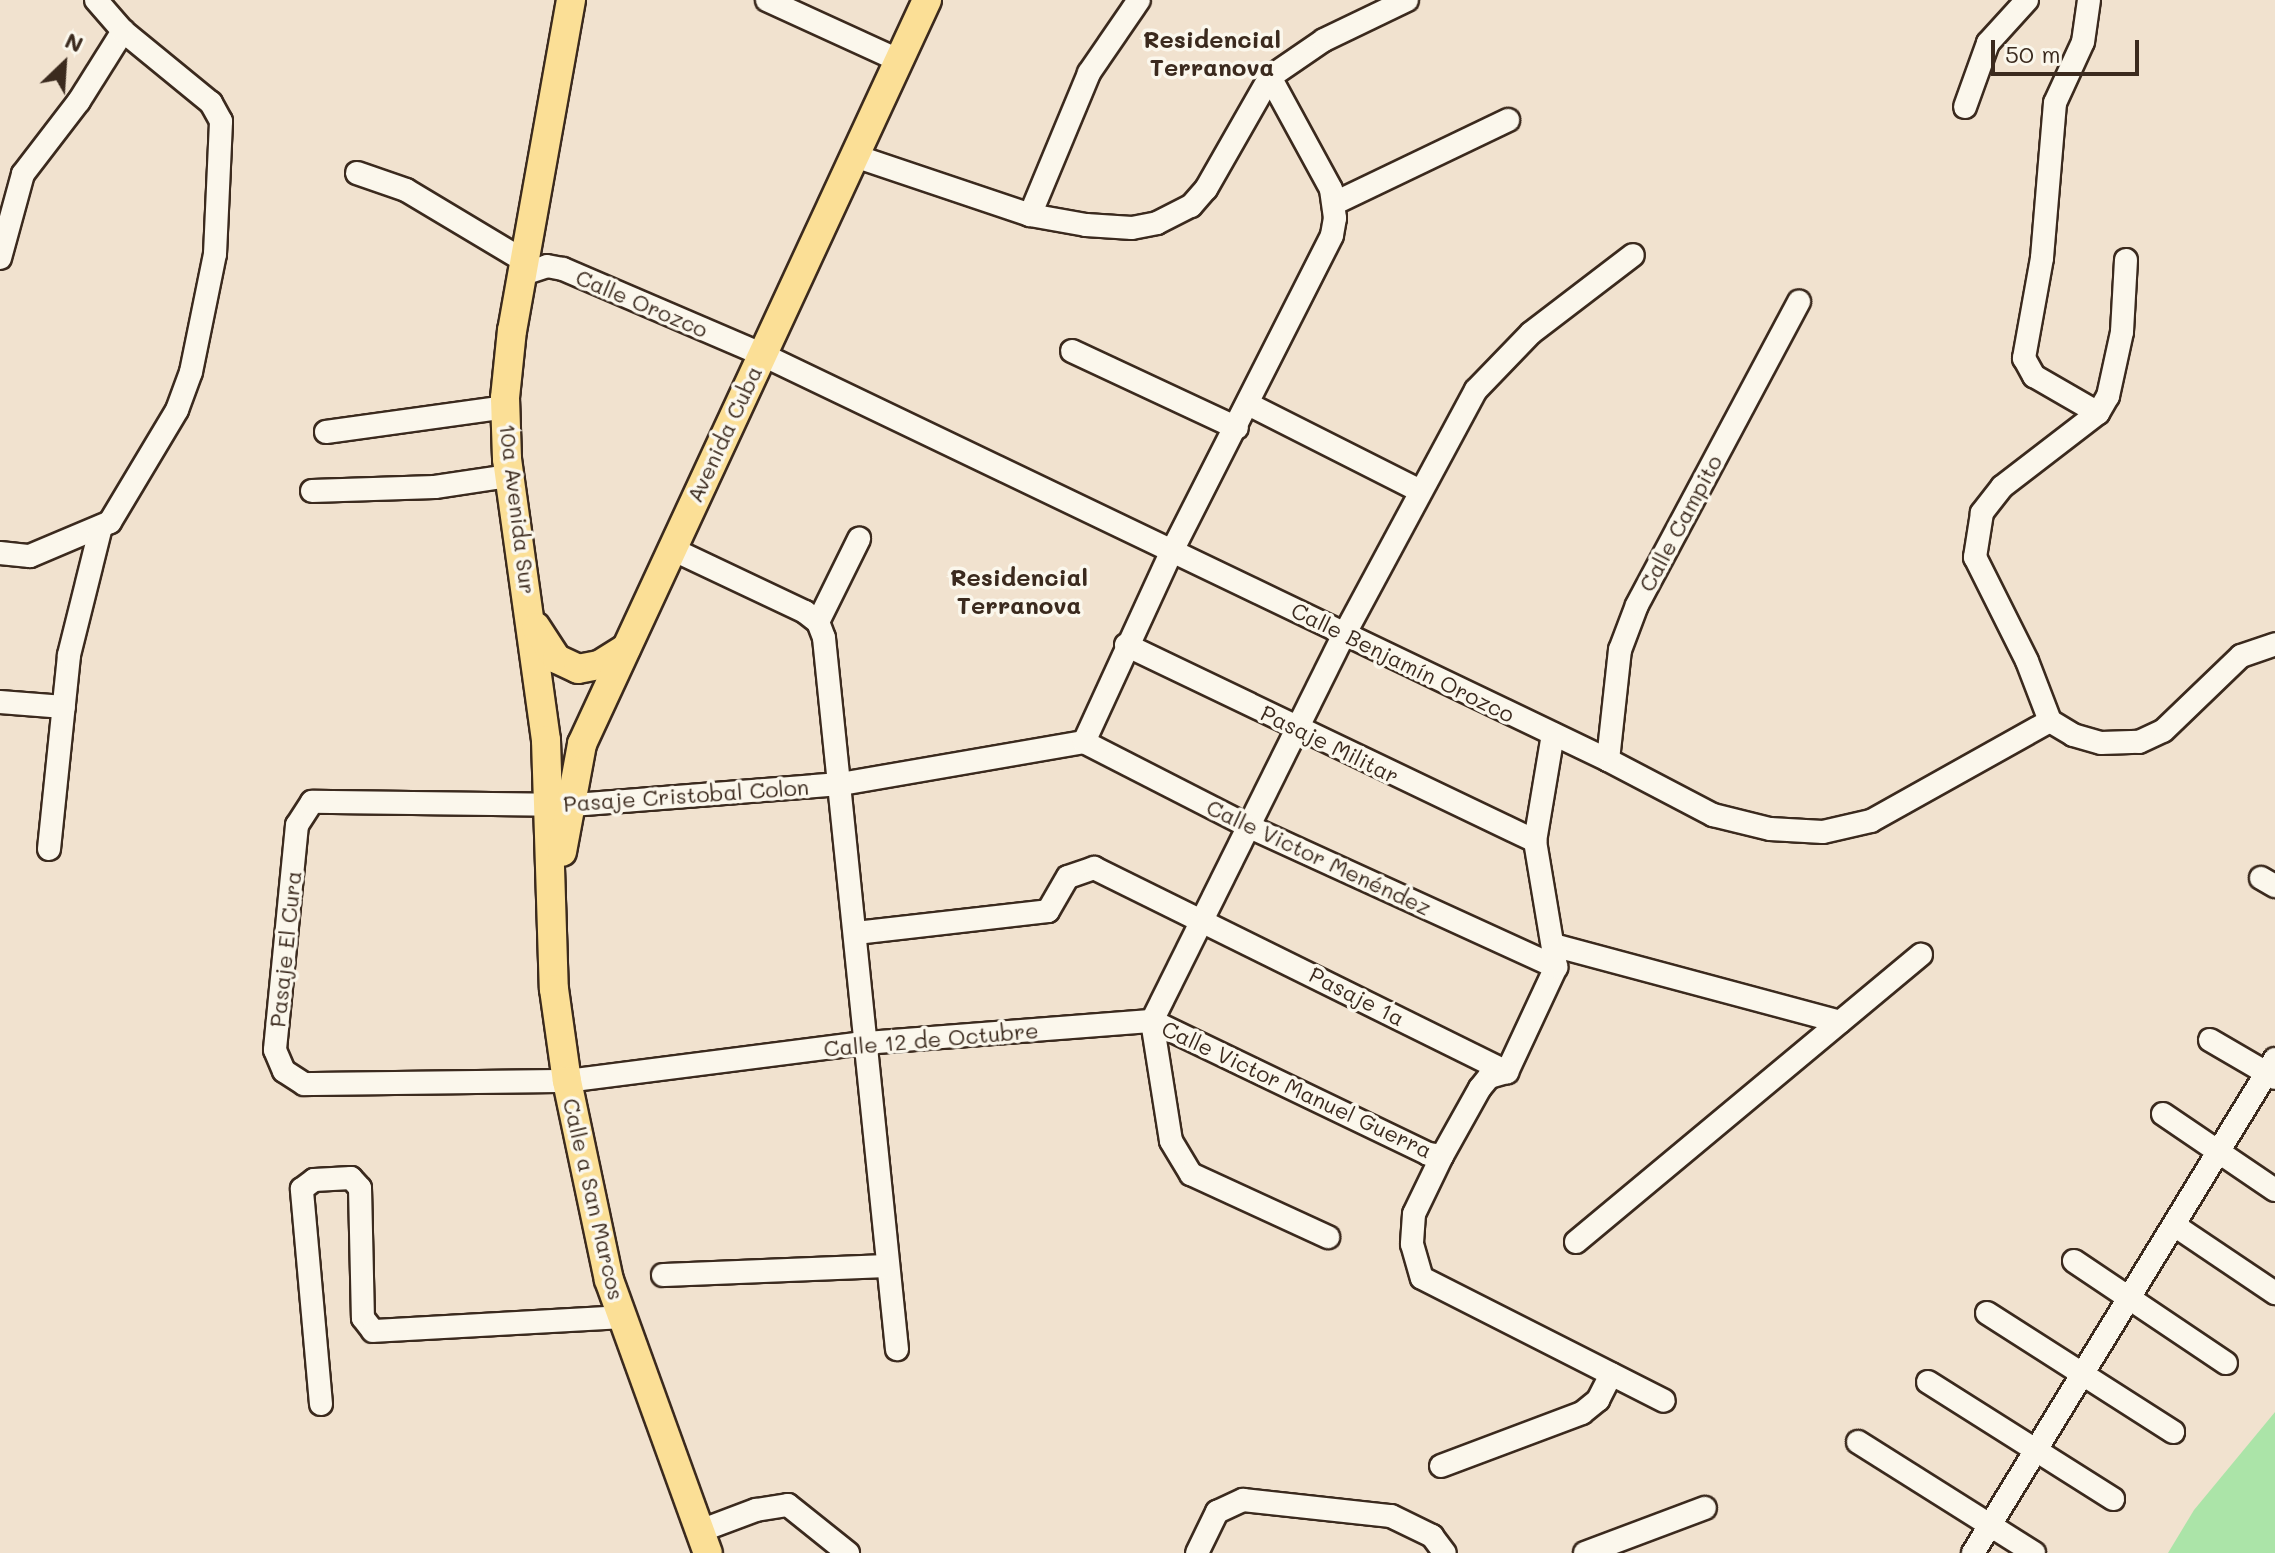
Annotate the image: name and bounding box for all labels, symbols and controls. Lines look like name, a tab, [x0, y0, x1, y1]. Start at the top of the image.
north arrow	[24, 24, 104, 104]
scale bar	[1995, 24, 2143, 74]
text: N	[61, 25, 88, 58]
district label: Residencial Terranova	[1143, 25, 1281, 81]
text: 50 m	[2005, 38, 2061, 69]
street label: Calle Orozco	[572, 263, 712, 343]
street label: Avenida Cuba	[681, 362, 767, 506]
street label: 10a Avenida Sur	[494, 422, 542, 596]
street label: Calle Campito	[1633, 450, 1727, 596]
district label: Residencial Terranova	[950, 563, 1088, 619]
street label: Calle Benjamín Orozco	[1287, 596, 1519, 728]
street label: Pasaje Militar	[1257, 699, 1403, 789]
street label: Pasaje Cristobal Colon	[562, 773, 810, 817]
street label: Calle Victor Menéndez	[1203, 793, 1435, 921]
street label: Pasaje El Cura	[264, 869, 306, 1029]
street label: Pasaje 1a	[1305, 961, 1409, 1031]
street label: Calle Victor Manuel Guerra	[1158, 1015, 1436, 1163]
street label: Calle 12 de Octubre	[822, 1016, 1040, 1062]
street label: Calle a San Marcos	[558, 1096, 630, 1302]

